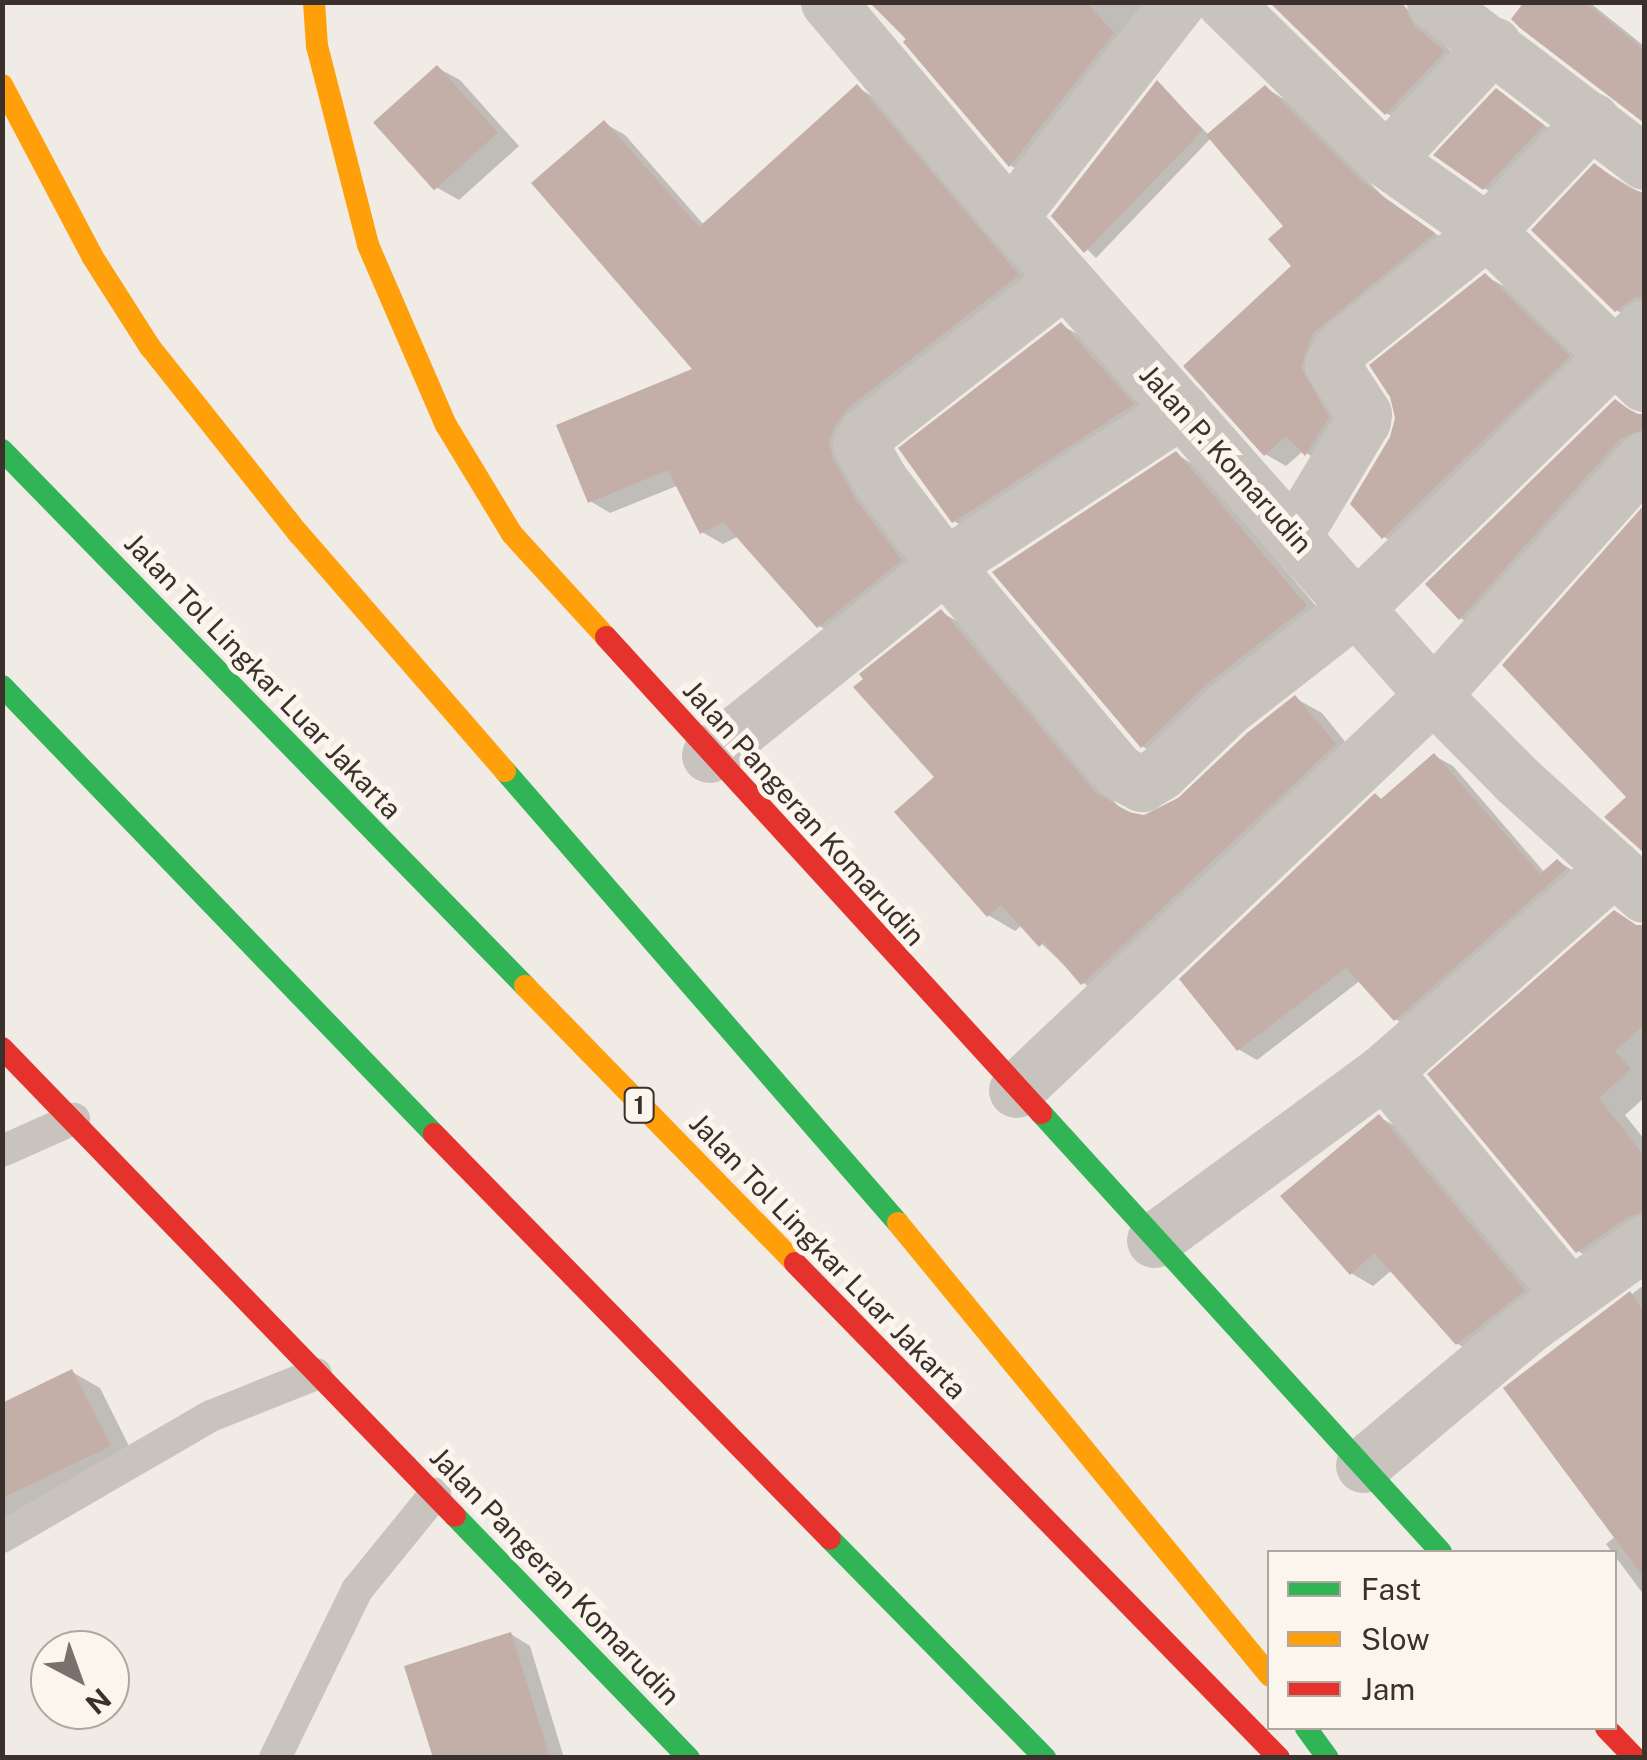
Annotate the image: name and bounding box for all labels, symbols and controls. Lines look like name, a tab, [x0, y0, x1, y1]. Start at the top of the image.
street label: Jalan P. Komarudin	[1132, 358, 1320, 560]
street label: Jalan Tol Lingkar Luar Jakarta	[117, 526, 409, 826]
street label: Jalan Pangeran Komarudin	[676, 673, 932, 953]
road number: 1	[622, 1085, 656, 1125]
street label: Jalan Tol Lingkar Luar Jakarta	[682, 1106, 974, 1406]
street label: Jalan Pangeran Komarudin	[423, 1440, 687, 1712]
legend	[1267, 1550, 1617, 1730]
text: Fast	[1361, 1571, 1421, 1607]
text: Slow	[1361, 1621, 1430, 1657]
north arrow	[30, 1630, 130, 1730]
text: Jam	[1361, 1671, 1415, 1707]
text: N	[80, 1682, 118, 1721]

